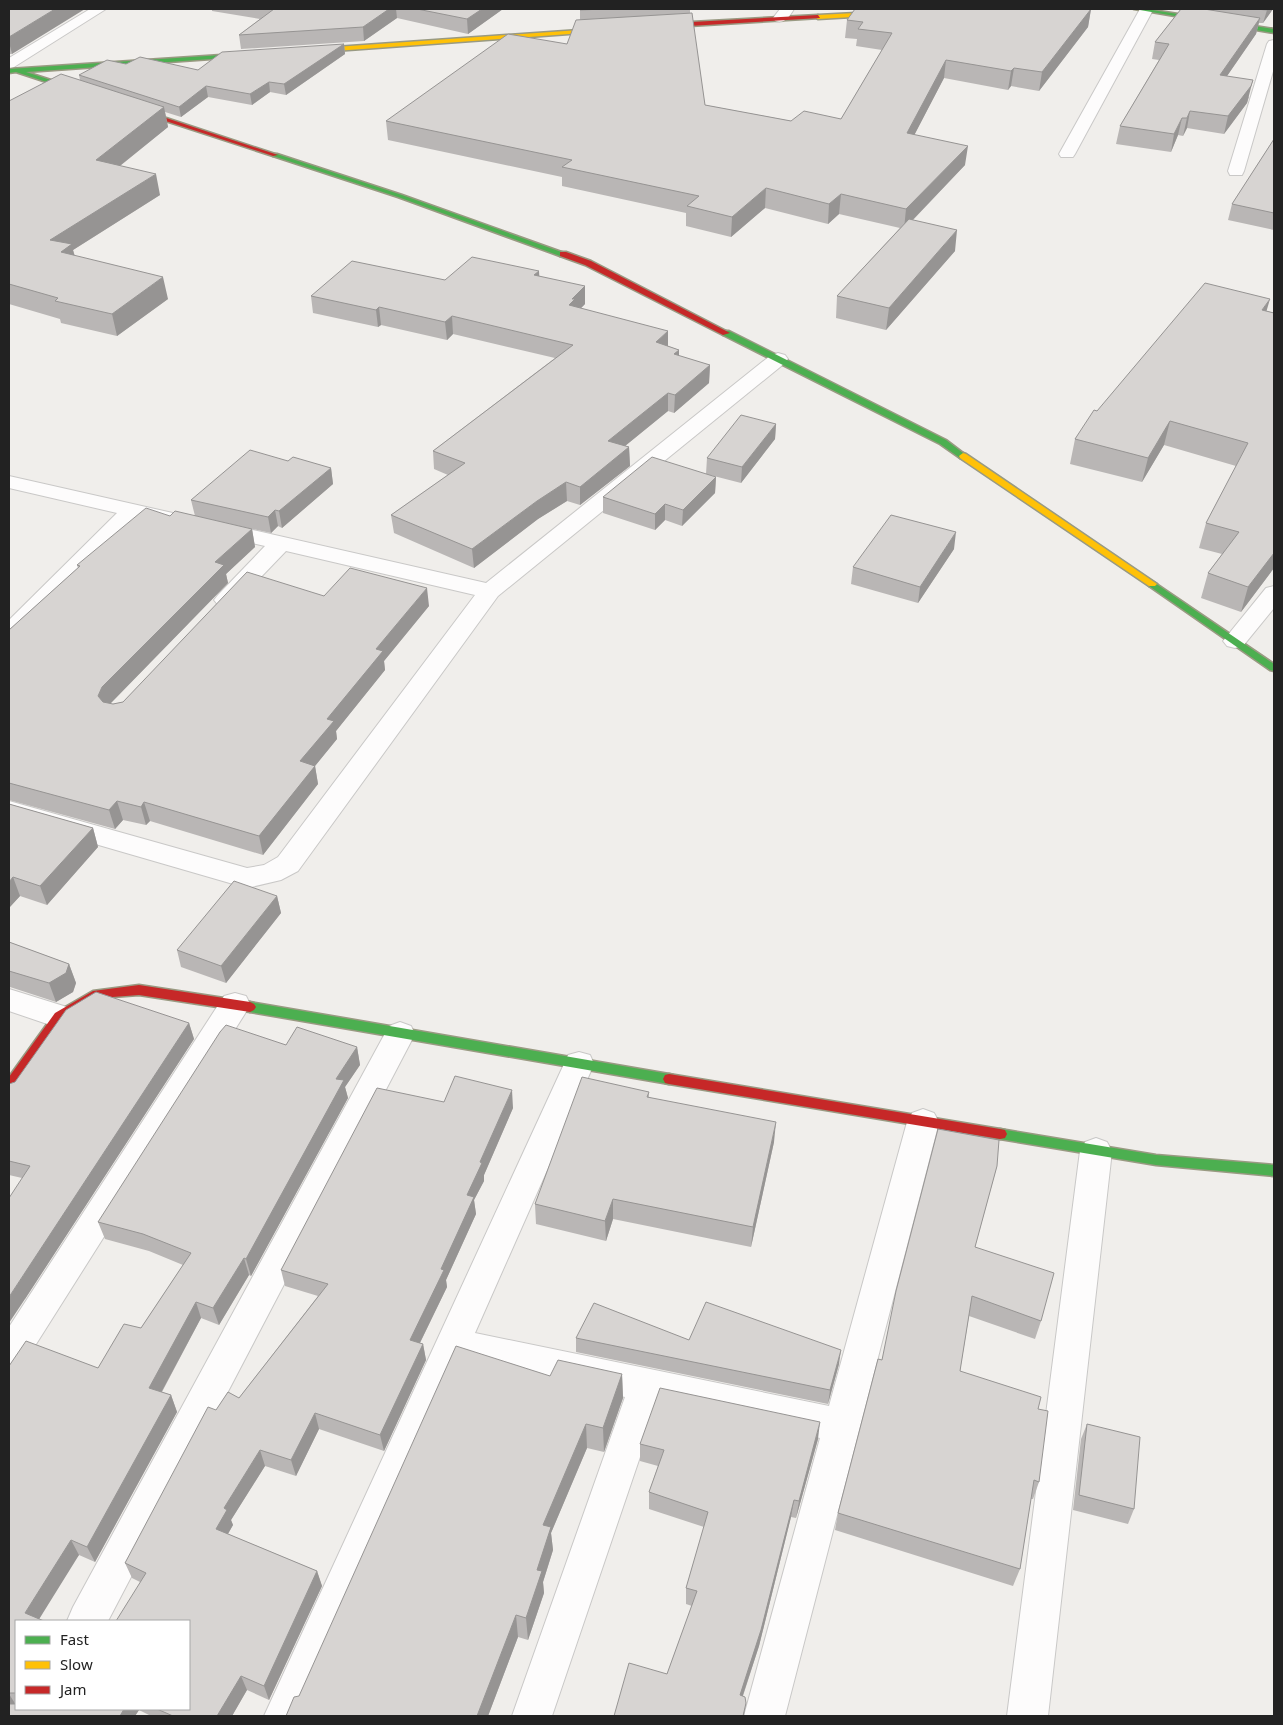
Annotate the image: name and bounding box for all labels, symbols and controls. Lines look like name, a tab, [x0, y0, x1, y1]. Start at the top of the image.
legend	[15, 1620, 190, 1710]
text: Fast	[60, 1629, 89, 1649]
text: Slow	[60, 1654, 93, 1674]
text: Jam	[58, 1679, 87, 1699]

